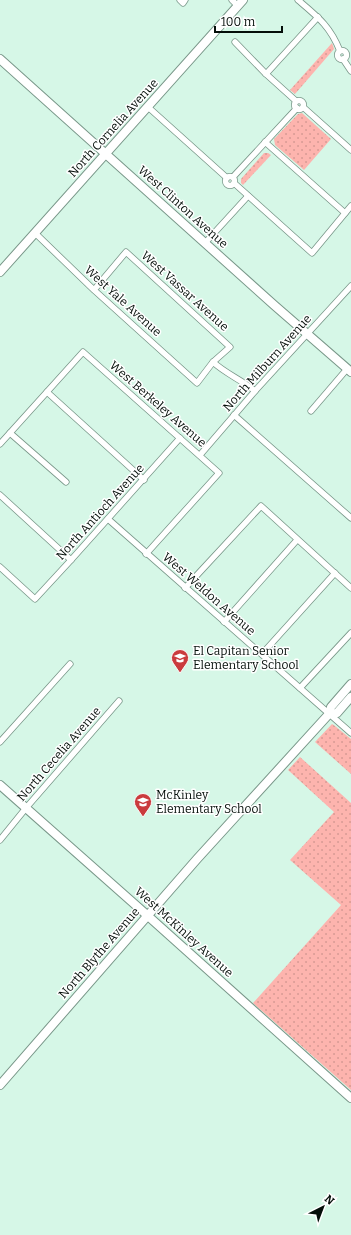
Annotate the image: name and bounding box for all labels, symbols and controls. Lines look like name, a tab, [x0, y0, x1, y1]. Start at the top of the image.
scale bar	[215, 8, 282, 34]
text: 100 m	[221, 15, 256, 29]
street label: North Cornelia Avenue	[65, 76, 161, 180]
street label: West Clinton Avenue	[135, 163, 231, 251]
street label: West Vassar Avenue	[139, 248, 231, 334]
street label: West Yale Avenue	[82, 263, 164, 339]
street label: North Milburn Avenue	[220, 312, 314, 414]
street label: West Berkeley Avenue	[107, 358, 209, 450]
street label: North Antioch Avenue	[53, 461, 147, 563]
street label: West Weldon Avenue	[160, 550, 258, 638]
place label: El Capitan Senior Elementary School	[193, 644, 299, 672]
school or university icon: El Capitan Senior Elementary School	[170, 648, 190, 673]
street label: North Cecelia Avenue	[14, 704, 104, 804]
place label: McKinley Elementary School	[156, 788, 262, 816]
school or university icon: McKinley Elementary School	[133, 792, 153, 817]
street label: West McKinley Avenue	[132, 884, 236, 980]
street label: North Blythe Avenue	[56, 905, 142, 1001]
north arrow	[303, 1187, 343, 1227]
text: N	[322, 1192, 337, 1208]

